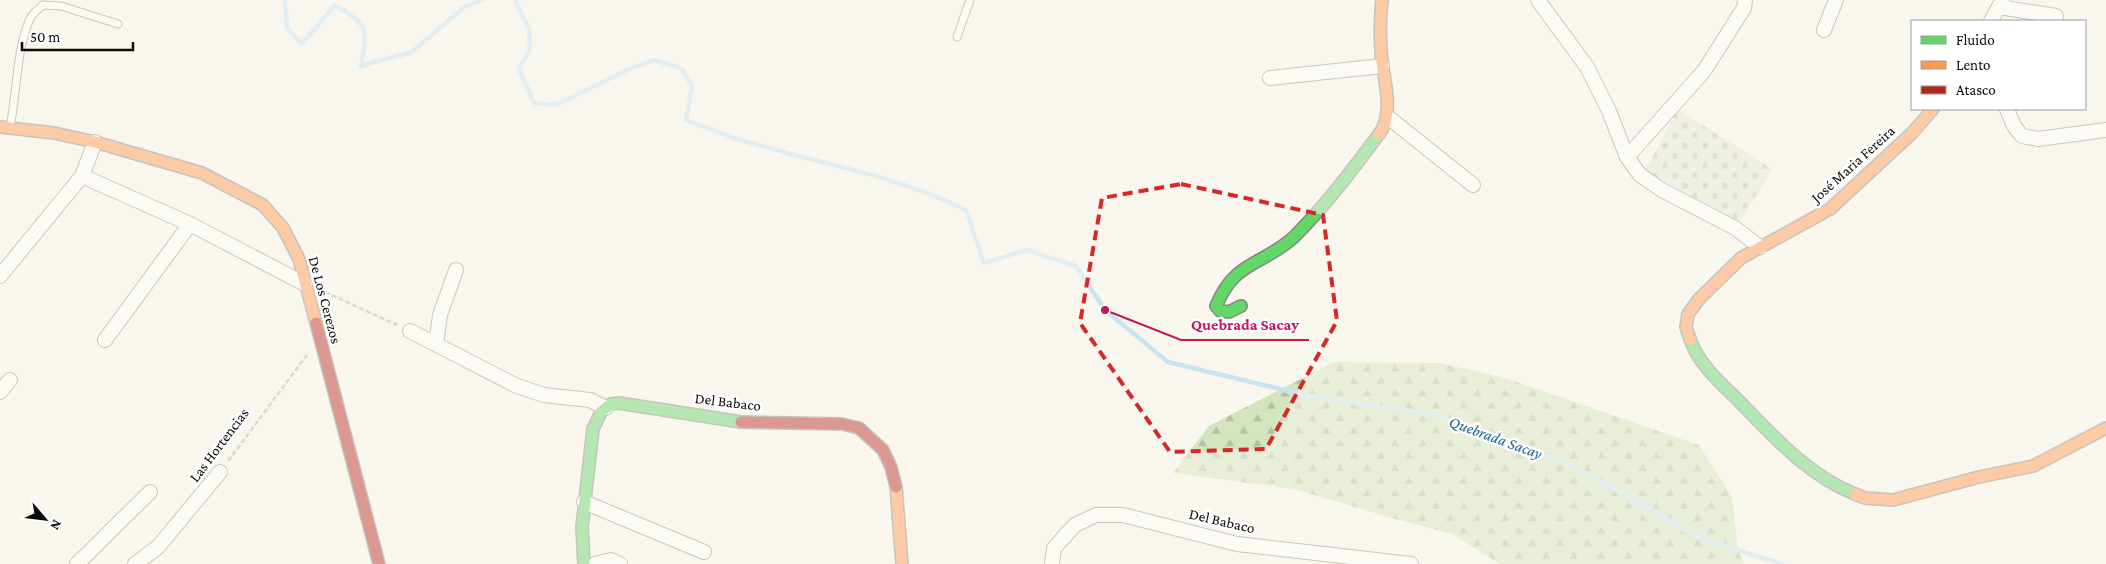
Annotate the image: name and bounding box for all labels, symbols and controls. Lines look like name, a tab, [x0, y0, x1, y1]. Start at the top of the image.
scale bar	[22, 20, 134, 52]
legend	[1911, 20, 2086, 110]
text: 50 m	[30, 29, 60, 45]
text: Fluido	[1956, 32, 1995, 48]
text: Lento	[1956, 57, 1990, 73]
text: Atasco	[1956, 82, 1996, 98]
street label: José Maria Fereira	[1806, 122, 1899, 208]
street label: De Los Cerezos	[306, 255, 344, 345]
callout: Quebrada Sacay	[1181, 309, 1309, 340]
text: Quebrada Sacay	[1191, 316, 1299, 333]
street label: Del Babaco	[694, 390, 762, 414]
street label: Las Hortencias	[186, 405, 252, 485]
water label: Quebrada Sacay	[1447, 413, 1545, 463]
north arrow	[20, 494, 70, 544]
street label: Del Babaco	[1188, 506, 1256, 536]
text: N	[47, 517, 66, 533]

